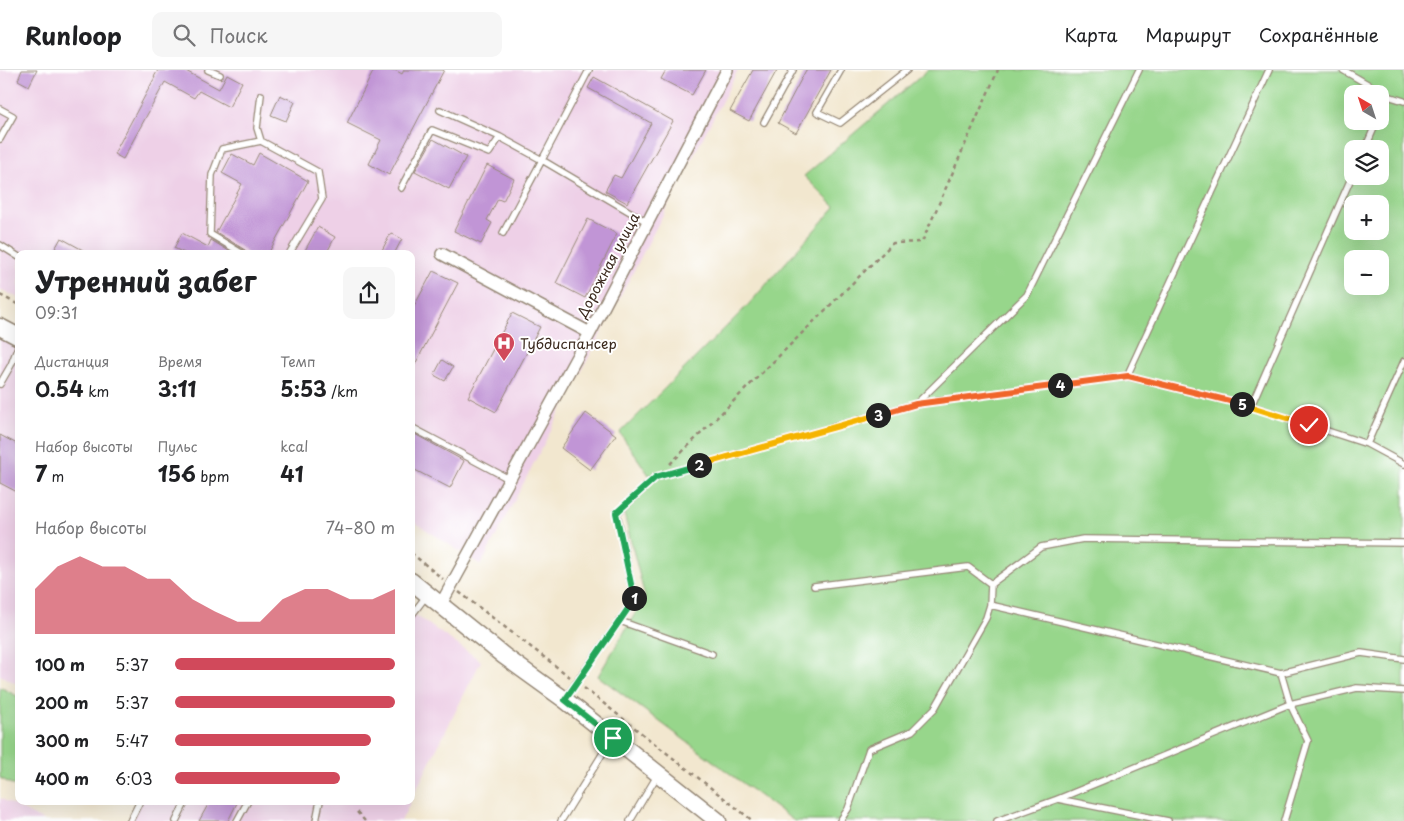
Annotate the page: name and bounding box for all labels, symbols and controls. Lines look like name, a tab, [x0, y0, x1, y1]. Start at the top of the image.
search box	[152, 12, 502, 57]
text: Runloop	[25, 17, 122, 53]
icon: search	[170, 21, 198, 49]
text: Поиск	[210, 21, 268, 49]
text: Карта	[1065, 21, 1117, 48]
text: Маршрут	[1145, 21, 1231, 48]
text: Сохранённые	[1259, 21, 1379, 48]
north arrow	[1344, 85, 1389, 130]
map controls	[1344, 85, 1389, 295]
button: layers	[1344, 140, 1389, 185]
button: +	[1344, 195, 1389, 240]
street label: Дорожная улица	[571, 209, 645, 322]
button: −	[1344, 250, 1389, 295]
text: Утренний забег	[35, 259, 256, 302]
button: share	[343, 267, 395, 319]
text: 09:31	[35, 300, 77, 324]
hospital icon: Тубдиспансер	[492, 331, 516, 362]
place label: Тубдиспансер	[520, 333, 617, 354]
text: Дистанция	[35, 351, 109, 372]
text: Время	[158, 351, 202, 372]
text: Темп	[280, 351, 316, 372]
text: 0.54	[35, 372, 84, 404]
text: 3:11	[158, 372, 197, 404]
text: 5:53	[280, 372, 327, 404]
pin: 4	[1048, 372, 1072, 398]
text: 4	[1056, 375, 1065, 396]
text: km	[84, 381, 109, 402]
text: /km	[327, 381, 358, 402]
pin: 5	[1230, 392, 1254, 416]
text: 5	[1238, 394, 1247, 415]
pin: 3	[866, 402, 890, 428]
pin	[1288, 404, 1330, 446]
text: 3	[874, 405, 883, 426]
icon: check	[1295, 411, 1323, 439]
text: Набор высоты	[35, 436, 133, 457]
text: Пульс	[158, 436, 197, 457]
text: kcal	[280, 436, 308, 457]
pin: 2	[686, 452, 712, 478]
text: 2	[695, 455, 704, 476]
text: 7	[35, 457, 47, 489]
text: 156	[158, 457, 196, 489]
text: 41	[280, 457, 304, 489]
text: m	[47, 466, 64, 487]
text: bpm	[196, 466, 229, 487]
text: Набор высоты	[35, 515, 147, 539]
text: 74–80 m	[326, 515, 395, 539]
pin: 1	[622, 586, 646, 610]
text: 1	[631, 588, 638, 609]
text: 100 m	[35, 652, 85, 676]
text: 5:37	[115, 652, 149, 676]
text: 200 m	[35, 690, 89, 714]
text: 5:37	[115, 690, 149, 714]
pin	[592, 717, 634, 759]
icon: arrive	[599, 724, 627, 752]
text: 300 m	[35, 728, 89, 752]
text: 5:47	[115, 728, 149, 752]
text: 400 m	[35, 766, 89, 790]
text: 6:03	[115, 766, 153, 790]

